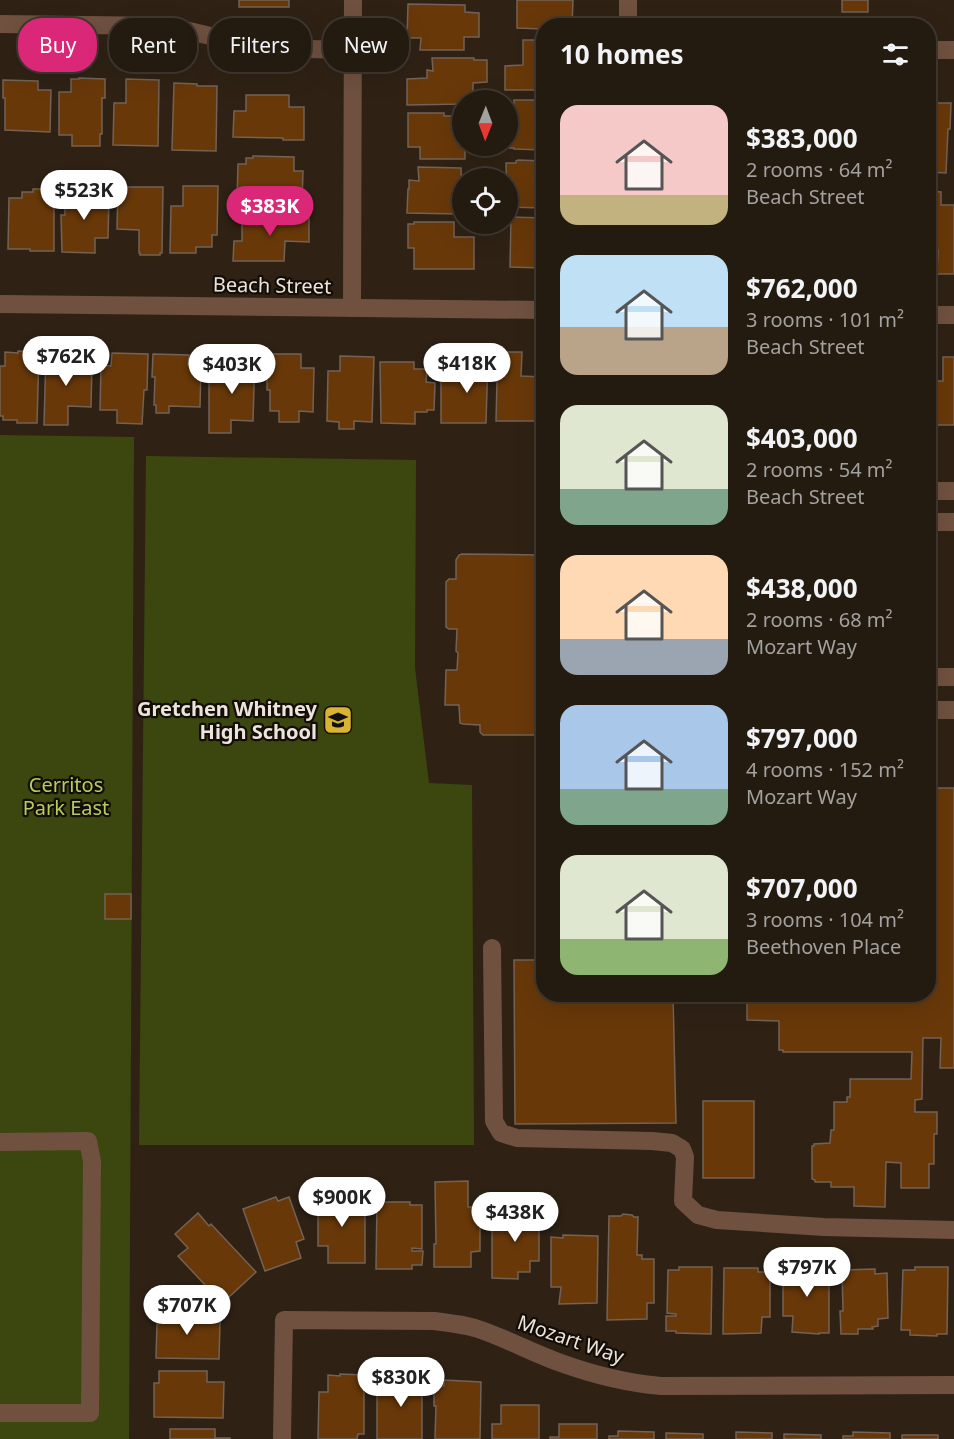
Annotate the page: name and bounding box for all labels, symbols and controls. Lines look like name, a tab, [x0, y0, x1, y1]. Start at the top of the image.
chip: Buy	[18, 18, 97, 72]
chip: Rent	[109, 18, 197, 72]
chip: Filters	[209, 18, 311, 72]
chip: New	[323, 18, 409, 72]
text: 10 homes	[560, 36, 684, 72]
icon: filters	[879, 38, 912, 71]
north arrow	[452, 90, 518, 156]
map controls	[452, 90, 518, 234]
text: $383,000	[746, 120, 858, 156]
icon: home	[608, 129, 680, 201]
text: 2 rooms · 64 m²	[746, 156, 893, 183]
button: locate	[452, 168, 518, 234]
pin: $523K	[42, 170, 126, 221]
text: $523K	[54, 176, 114, 203]
text: Beach Street	[746, 183, 865, 210]
pin: $383K	[228, 186, 312, 237]
text: $383K	[240, 192, 300, 219]
street label: Beach Street	[213, 270, 331, 300]
text: $762,000	[746, 270, 858, 306]
icon: home	[608, 279, 680, 351]
text: 3 rooms · 101 m²	[746, 306, 904, 333]
text: Beach Street	[746, 333, 865, 360]
pin: $762K	[24, 336, 108, 387]
text: $762K	[36, 342, 96, 369]
pin: $418K	[425, 343, 509, 394]
pin: $403K	[190, 344, 274, 395]
text: $418K	[437, 349, 497, 376]
text: $403K	[202, 350, 262, 377]
text: $403,000	[746, 420, 858, 456]
icon: home	[608, 429, 680, 501]
text: 2 rooms · 54 m²	[746, 456, 893, 483]
text: Beach Street	[746, 483, 865, 510]
text: $438,000	[746, 570, 858, 606]
icon: home	[608, 579, 680, 651]
text: 2 rooms · 68 m²	[746, 606, 893, 633]
text: Mozart Way	[746, 633, 857, 660]
place label: Gretchen Whitney High School	[137, 695, 318, 745]
school or university icon: Gretchen Whitney High School	[322, 704, 354, 736]
text: $797,000	[746, 720, 858, 756]
icon: home	[608, 729, 680, 801]
text: 4 rooms · 152 m²	[746, 756, 904, 783]
park label: Cerritos Park East	[23, 771, 109, 821]
text: Mozart Way	[746, 783, 857, 810]
text: $707,000	[746, 870, 858, 906]
icon: home	[608, 879, 680, 951]
text: 3 rooms · 104 m²	[746, 906, 904, 933]
text: Beethoven Place	[746, 933, 901, 960]
pin: $900K	[300, 1177, 384, 1228]
text: $900K	[312, 1183, 372, 1210]
pin: $438K	[473, 1192, 557, 1243]
text: $438K	[485, 1198, 545, 1225]
pin: $797K	[765, 1247, 849, 1298]
text: $797K	[777, 1253, 837, 1280]
pin: $707K	[145, 1285, 229, 1336]
text: $707K	[157, 1291, 217, 1318]
street label: Mozart Way	[514, 1308, 629, 1370]
pin: $830K	[359, 1357, 443, 1408]
text: $830K	[371, 1363, 431, 1390]

